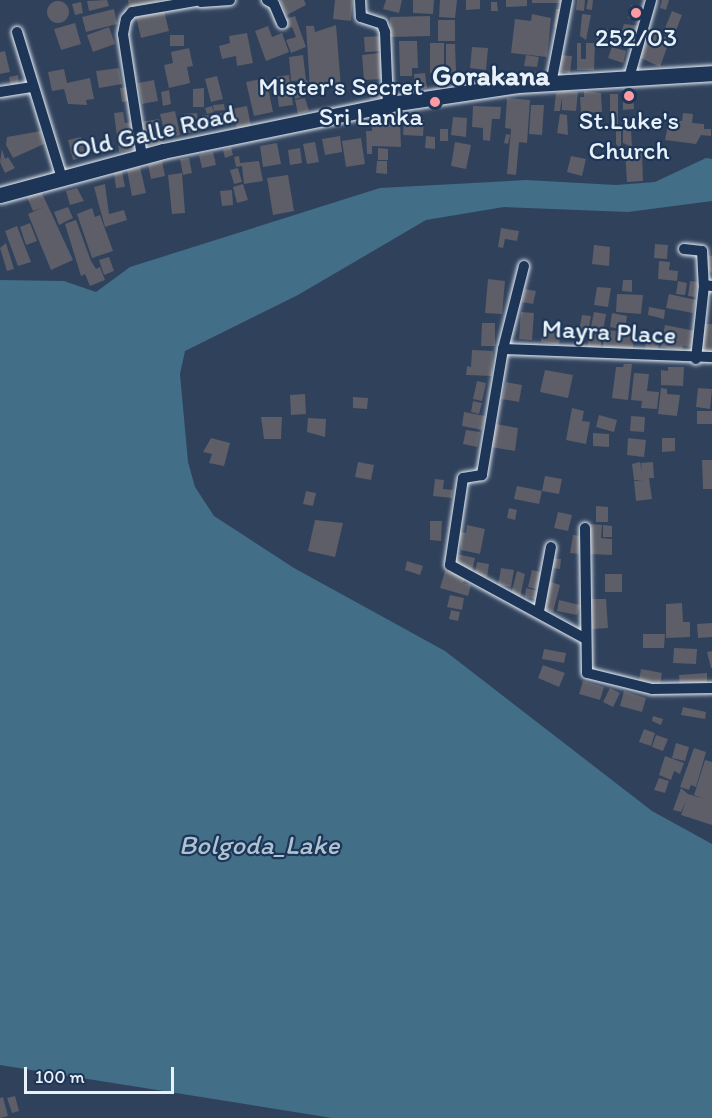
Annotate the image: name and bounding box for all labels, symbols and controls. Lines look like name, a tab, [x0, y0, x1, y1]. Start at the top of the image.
marker: 252/03	[629, 6, 643, 20]
place label: 252/03	[595, 22, 677, 54]
district label: Gorakana	[432, 58, 550, 92]
place label: Mister's Secret Sri Lanka	[259, 71, 423, 132]
marker: St.Luke's Church	[622, 89, 636, 103]
marker: Mister's Secret Sri Lanka	[428, 95, 442, 109]
street label: Old Galle Road	[69, 98, 239, 166]
place label: St.Luke's Church	[579, 105, 679, 166]
street label: Mayra Place	[541, 313, 677, 351]
water label: Bolgoda_Lake	[179, 829, 339, 861]
scale bar	[27, 1055, 177, 1093]
text: 100 m	[35, 1066, 85, 1088]

